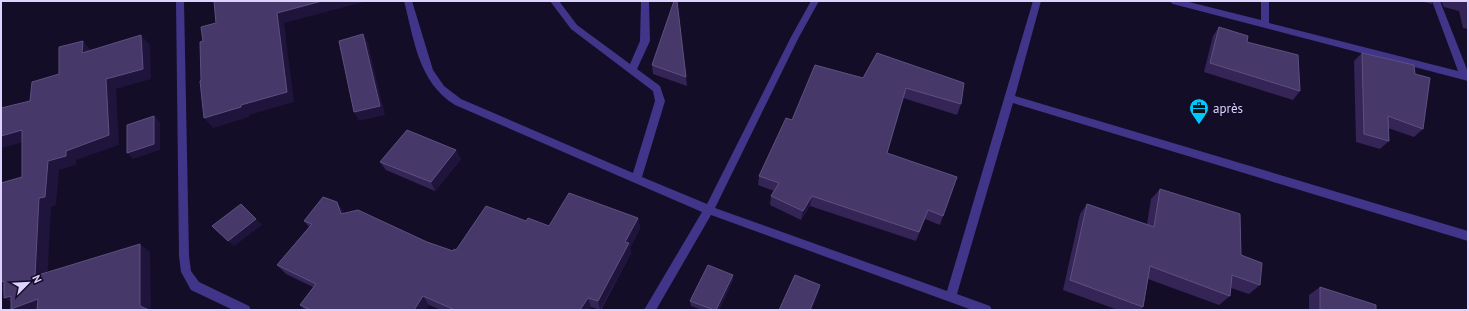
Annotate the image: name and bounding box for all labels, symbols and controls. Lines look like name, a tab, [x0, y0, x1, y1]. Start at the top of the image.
office icon: après	[1188, 97, 1210, 125]
place label: après	[1213, 100, 1243, 117]
north arrow	[8, 263, 48, 303]
text: N	[29, 273, 45, 285]

